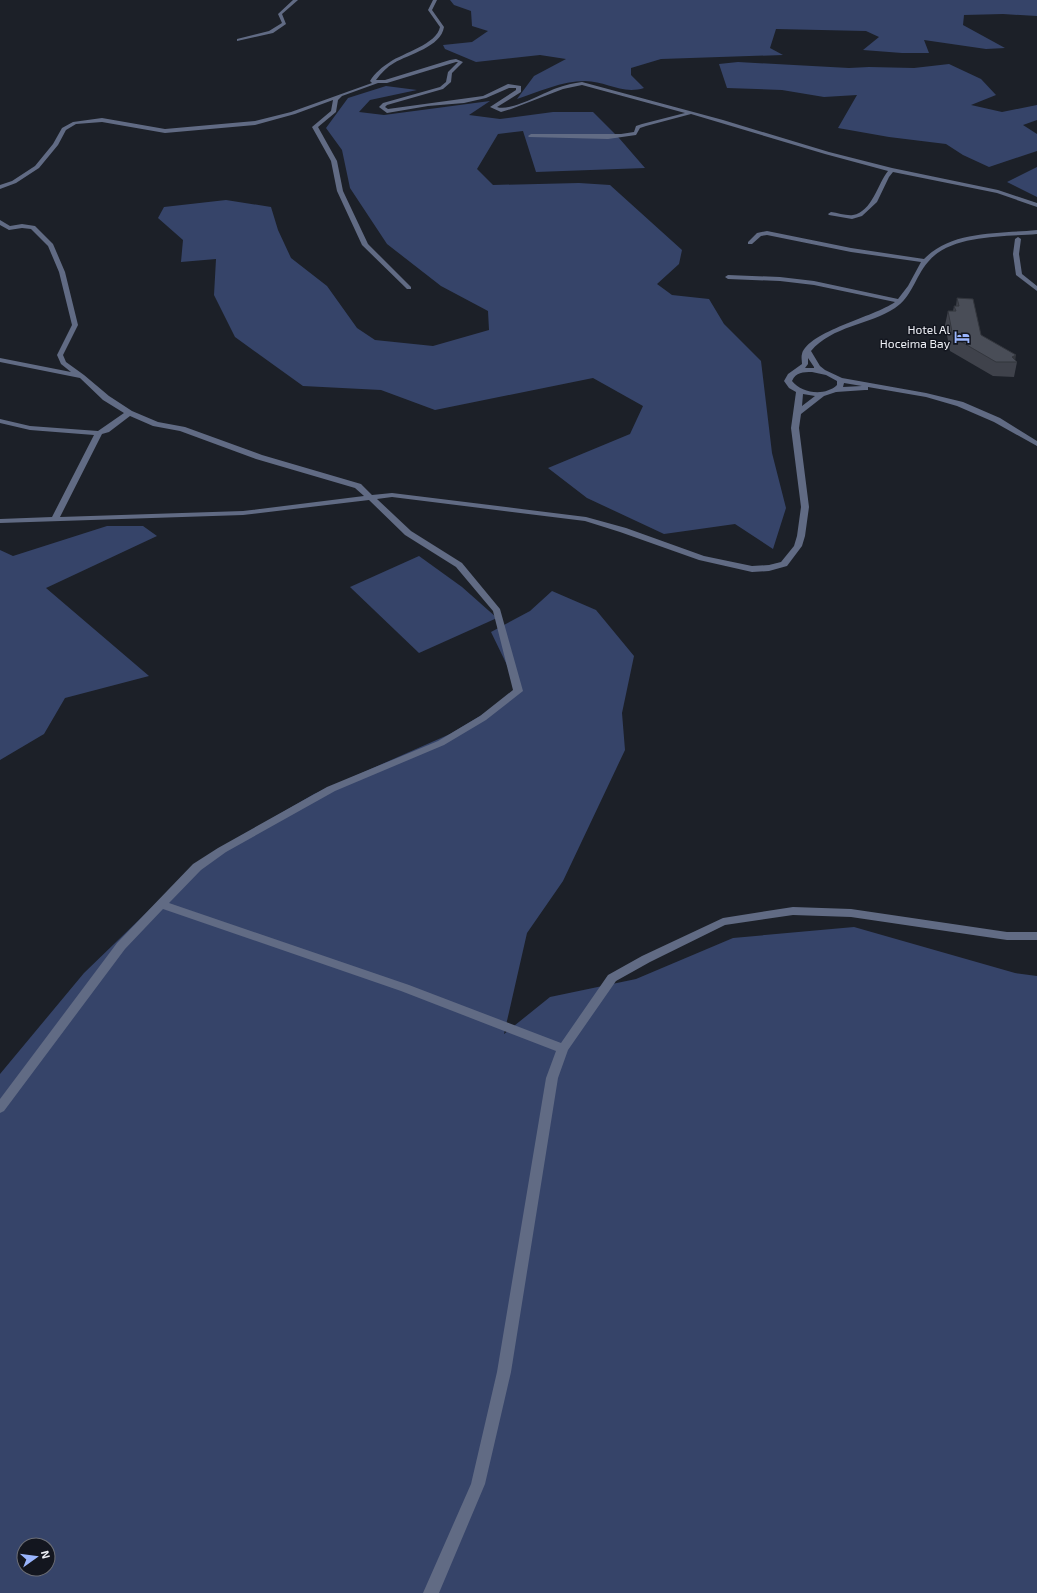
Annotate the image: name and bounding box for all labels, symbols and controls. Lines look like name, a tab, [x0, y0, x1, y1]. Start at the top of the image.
place label: Hotel Al Hoceima Bay	[880, 322, 951, 350]
hotel icon: Hotel Al Hoceima Bay	[953, 328, 971, 346]
north arrow	[16, 1537, 56, 1577]
text: N	[39, 1549, 53, 1560]

